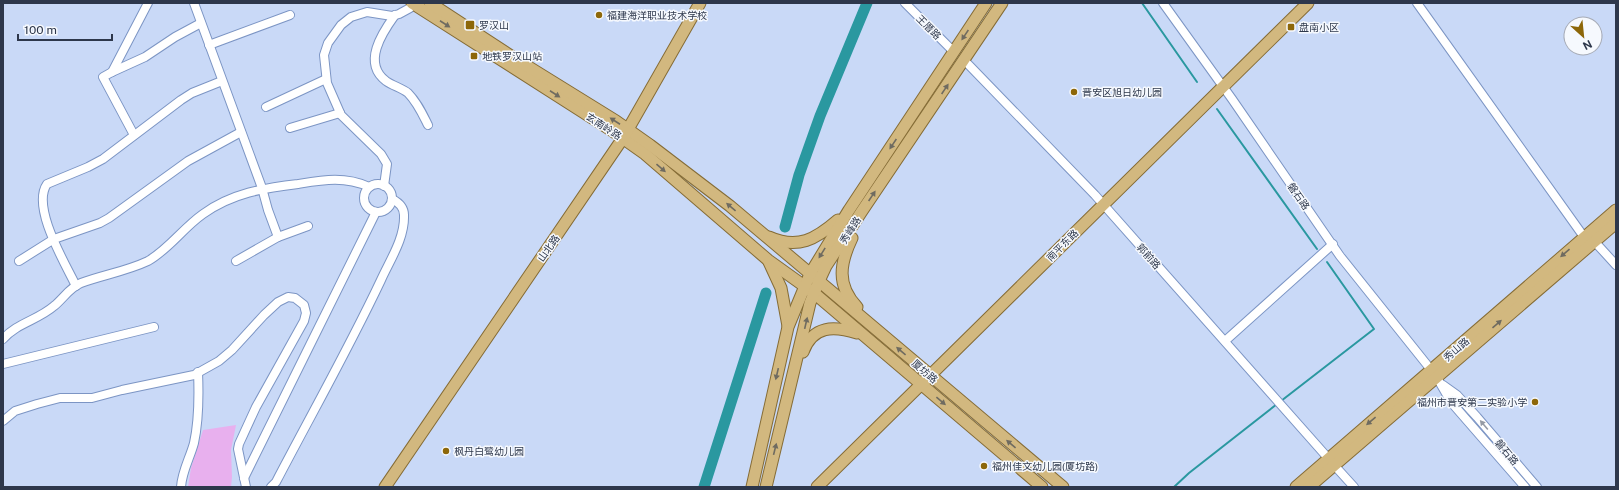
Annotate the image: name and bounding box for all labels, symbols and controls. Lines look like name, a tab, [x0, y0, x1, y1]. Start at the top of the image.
place label: 福建海洋职业技术学校	[607, 9, 707, 21]
marker: 福建海洋职业技术学校	[594, 10, 604, 20]
street label: 王厝路	[914, 12, 944, 42]
scale bar	[18, 16, 112, 42]
north arrow	[1563, 16, 1603, 56]
marker: 罗汉山	[464, 19, 476, 31]
place label: 罗汉山	[479, 19, 509, 31]
one-way arrow	[440, 20, 450, 28]
place label: 盘南小区	[1299, 21, 1339, 33]
marker: 盘南小区	[1286, 22, 1296, 32]
text: 100 m	[24, 23, 57, 37]
one-way arrow	[961, 30, 968, 41]
text: N	[1581, 38, 1594, 52]
place label: 地铁罗汉山站	[482, 50, 542, 62]
marker: 地铁罗汉山站	[469, 51, 479, 61]
one-way arrow	[941, 83, 949, 94]
place label: 晋安区旭日幼儿园	[1082, 86, 1162, 98]
marker: 晋安区旭日幼儿园	[1069, 87, 1079, 97]
one-way arrow	[549, 90, 560, 98]
street label: 玄南岭路	[584, 110, 624, 142]
one-way arrow	[610, 117, 621, 124]
one-way arrow	[889, 139, 897, 149]
one-way arrow	[657, 163, 666, 172]
street label: 磐石路	[1285, 180, 1313, 212]
one-way arrow	[868, 191, 876, 201]
one-way arrow	[725, 203, 736, 212]
street label: 秀峰路	[837, 214, 863, 246]
street label: 南平东路	[1044, 227, 1080, 263]
street label: 山北路	[534, 232, 562, 264]
street label: 郭前路	[1135, 241, 1163, 271]
one-way arrow	[818, 248, 826, 258]
one-way arrow	[1560, 249, 1570, 258]
one-way arrow	[803, 317, 809, 329]
one-way arrow	[1492, 319, 1503, 328]
street label: 秀山路	[1441, 335, 1471, 363]
one-way arrow	[896, 347, 907, 356]
street label: 厦坊路	[910, 357, 940, 385]
one-way arrow	[774, 368, 780, 380]
one-way arrow	[935, 396, 946, 405]
place label: 福州市晋安第二实验小学	[1417, 396, 1527, 408]
marker: 福州市晋安第二实验小学	[1530, 397, 1540, 407]
one-way arrow	[1366, 417, 1377, 426]
one-way arrow	[1480, 420, 1489, 431]
street label: 磐石路	[1493, 437, 1521, 467]
one-way arrow	[1006, 440, 1016, 449]
one-way arrow	[772, 443, 778, 455]
place label: 枫丹白鹭幼儿园	[454, 445, 524, 457]
marker: 枫丹白鹭幼儿园	[441, 446, 451, 456]
place label: 福州佳文幼儿园(厦坊路)	[992, 460, 1098, 472]
marker: 福州佳文幼儿园(厦坊路)	[979, 461, 989, 471]

